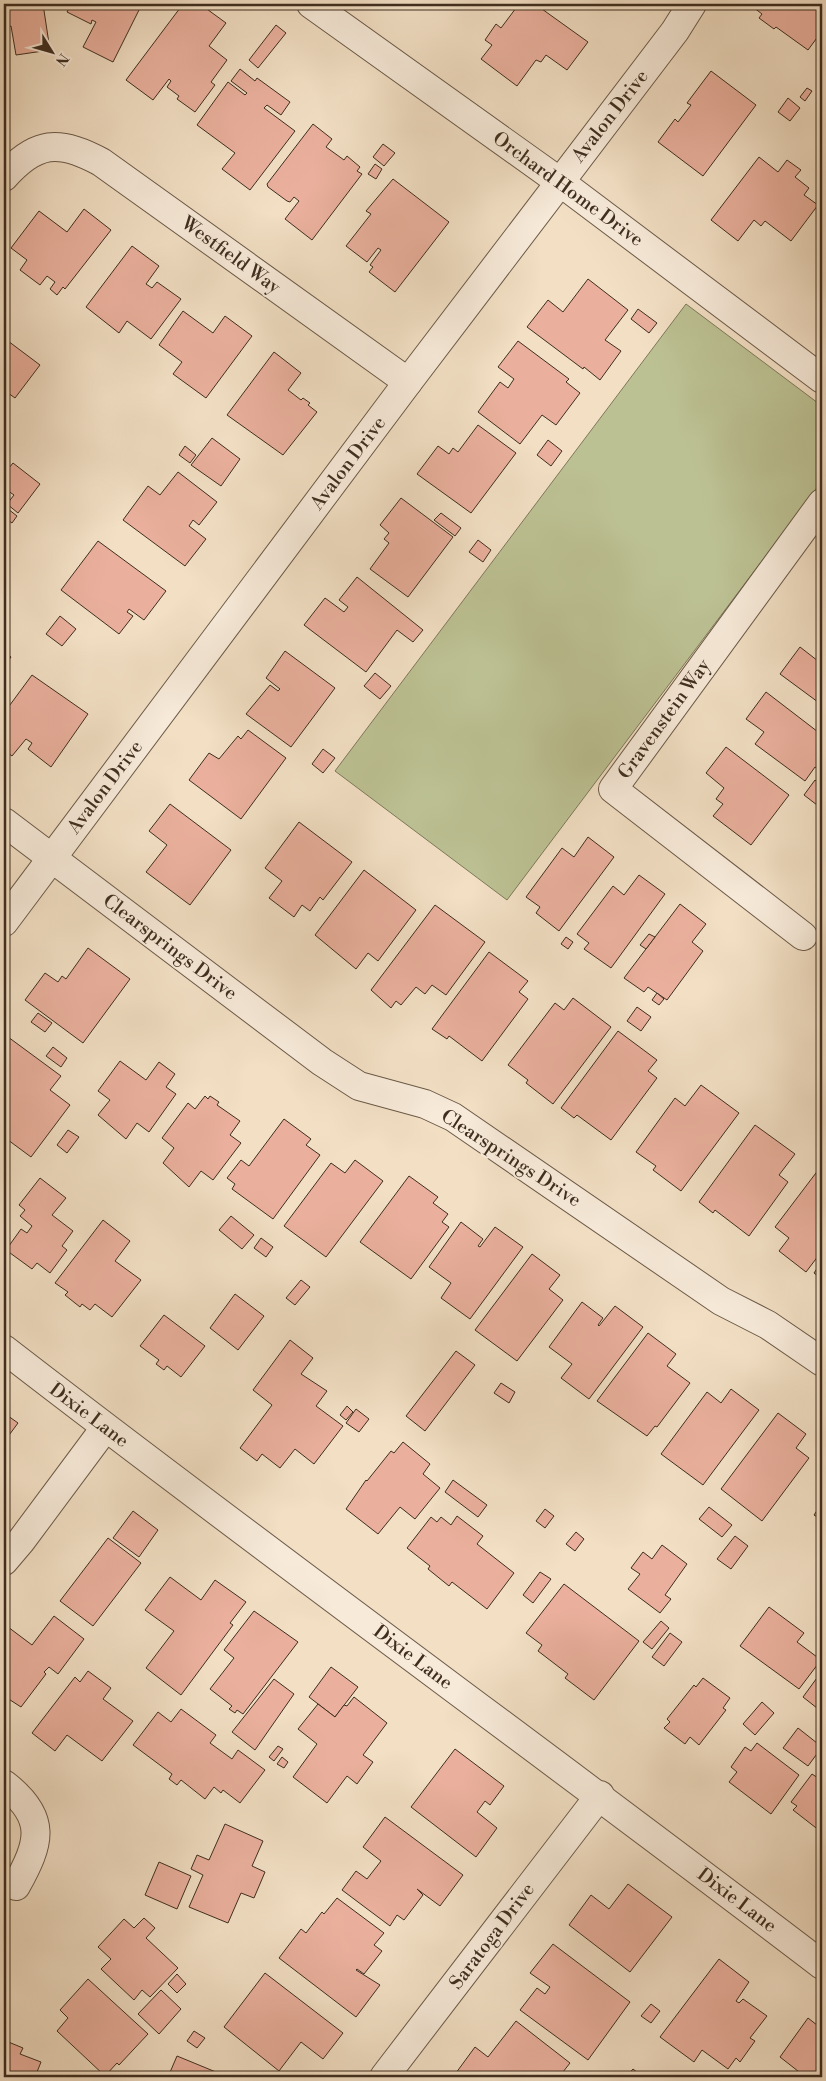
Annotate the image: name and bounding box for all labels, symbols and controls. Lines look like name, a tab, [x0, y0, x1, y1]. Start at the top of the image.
north arrow	[28, 28, 78, 78]
text: N	[51, 49, 72, 69]
street label: Avalon Drive	[566, 65, 654, 168]
street label: Orchard Home Drive	[488, 126, 648, 252]
street label: Westfield Way	[176, 210, 286, 300]
street label: Avalon Drive	[304, 411, 391, 515]
street label: Gravenstein Way	[612, 654, 716, 784]
street label: Avalon Drive	[61, 735, 148, 839]
street label: Clearsprings Drive	[98, 889, 242, 1005]
street label: Clearsprings Drive	[437, 1104, 585, 1212]
street label: Dixie Lane	[44, 1377, 134, 1453]
street label: Dixie Lane	[368, 1619, 458, 1695]
street label: Dixie Lane	[692, 1862, 782, 1938]
street label: Saratoga Drive	[444, 1878, 540, 1994]

